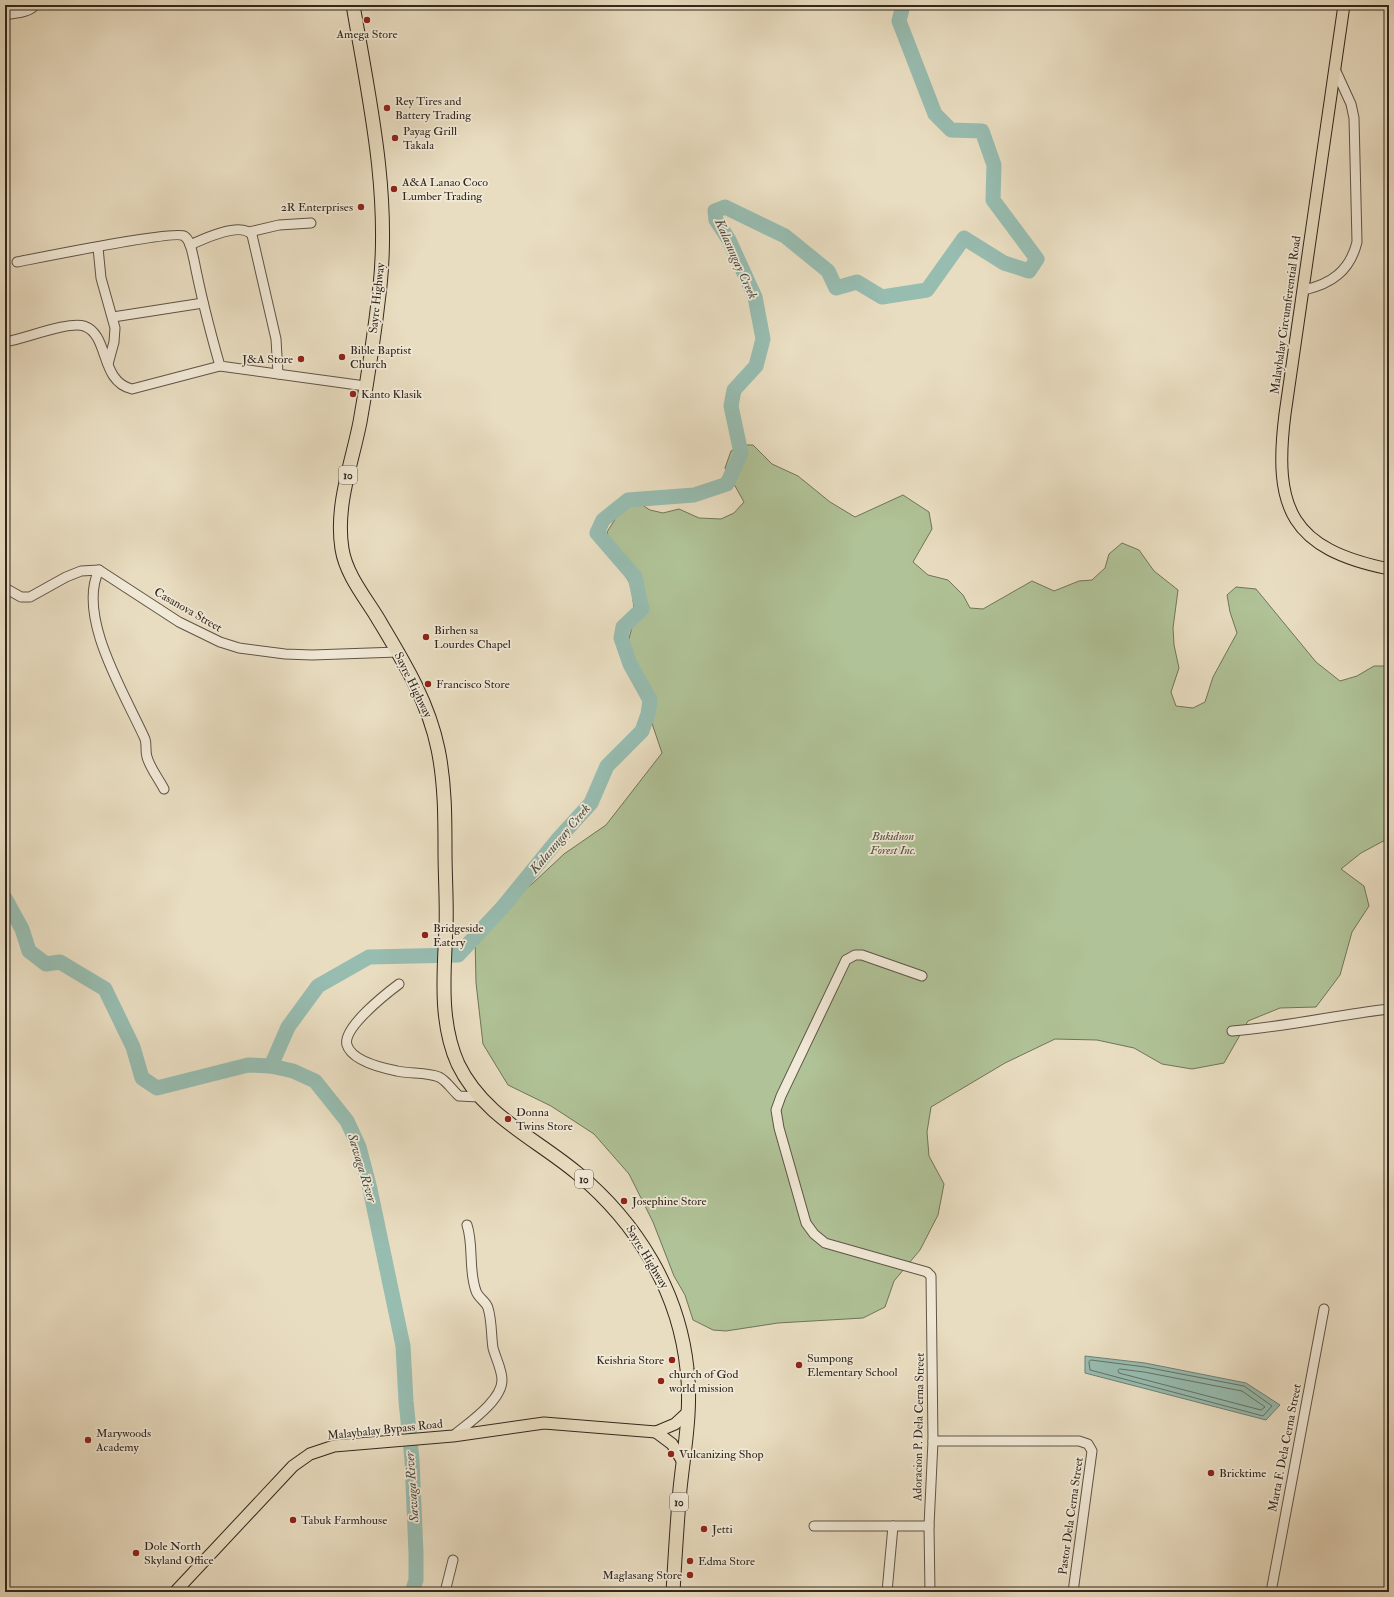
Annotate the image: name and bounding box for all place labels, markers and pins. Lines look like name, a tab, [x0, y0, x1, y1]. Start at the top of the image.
marker: Amega Store	[362, 15, 372, 25]
place label: Amega Store	[335, 27, 398, 42]
place label: Rey Tires and Battery Trading	[395, 94, 472, 123]
marker: Rey Tires and Battery Trading	[382, 103, 392, 113]
place label: Payag Grill Takala	[403, 124, 457, 153]
marker: Payag Grill Takala	[390, 133, 400, 143]
place label: A&A Lanao Coco Lumber Trading	[401, 175, 488, 204]
marker: A&A Lanao Coco Lumber Trading	[389, 184, 399, 194]
place label: 2R Enterprises	[281, 200, 353, 215]
marker: 2R Enterprises	[356, 202, 366, 212]
place label: Bible Baptist Church	[350, 343, 411, 372]
place label: J&A Store	[241, 352, 293, 367]
marker: Bible Baptist Church	[337, 352, 347, 362]
marker: J&A Store	[296, 354, 306, 364]
place label: Kanto Klasik	[361, 387, 422, 402]
marker: Kanto Klasik	[348, 389, 358, 399]
place label: Birhen sa Lourdes Chapel	[434, 623, 511, 652]
marker: Birhen sa Lourdes Chapel	[421, 632, 431, 642]
place label: Francisco Store	[436, 677, 510, 692]
marker: Francisco Store	[423, 679, 433, 689]
place label: Bridgeside Eatery	[433, 921, 483, 950]
marker: Bridgeside Eatery	[420, 930, 430, 940]
place label: Donna Twins Store	[516, 1105, 573, 1134]
marker: Donna Twins Store	[503, 1114, 513, 1124]
place label: Josephine Store	[631, 1194, 707, 1209]
marker: Josephine Store	[619, 1196, 629, 1206]
place label: Sumpong Elementary School	[807, 1351, 898, 1380]
place label: Keishria Store	[596, 1353, 664, 1368]
marker: Keishria Store	[667, 1355, 677, 1365]
marker: Sumpong Elementary School	[794, 1360, 804, 1370]
place label: church of God world mission	[669, 1367, 738, 1396]
marker: church of God world mission	[656, 1376, 666, 1386]
place label: Marywoods Academy	[95, 1426, 151, 1455]
marker: Marywoods Academy	[83, 1435, 93, 1445]
place label: Vulcanizing Shop	[679, 1447, 764, 1462]
marker: Vulcanizing Shop	[666, 1449, 676, 1459]
place label: Bricktime	[1219, 1466, 1266, 1481]
marker: Bricktime	[1206, 1468, 1216, 1478]
place label: Tabuk Farmhouse	[301, 1513, 387, 1528]
marker: Tabuk Farmhouse	[288, 1515, 298, 1525]
place label: Jetti	[711, 1522, 733, 1537]
marker: Jetti	[699, 1524, 709, 1534]
place label: Dole North Skyland Office	[144, 1539, 214, 1568]
marker: Dole North Skyland Office	[131, 1548, 141, 1558]
place label: Edma Store	[698, 1554, 755, 1569]
marker: Edma Store	[685, 1556, 695, 1566]
place label: Maglasang Store	[602, 1568, 682, 1583]
marker: Maglasang Store	[685, 1570, 695, 1580]

